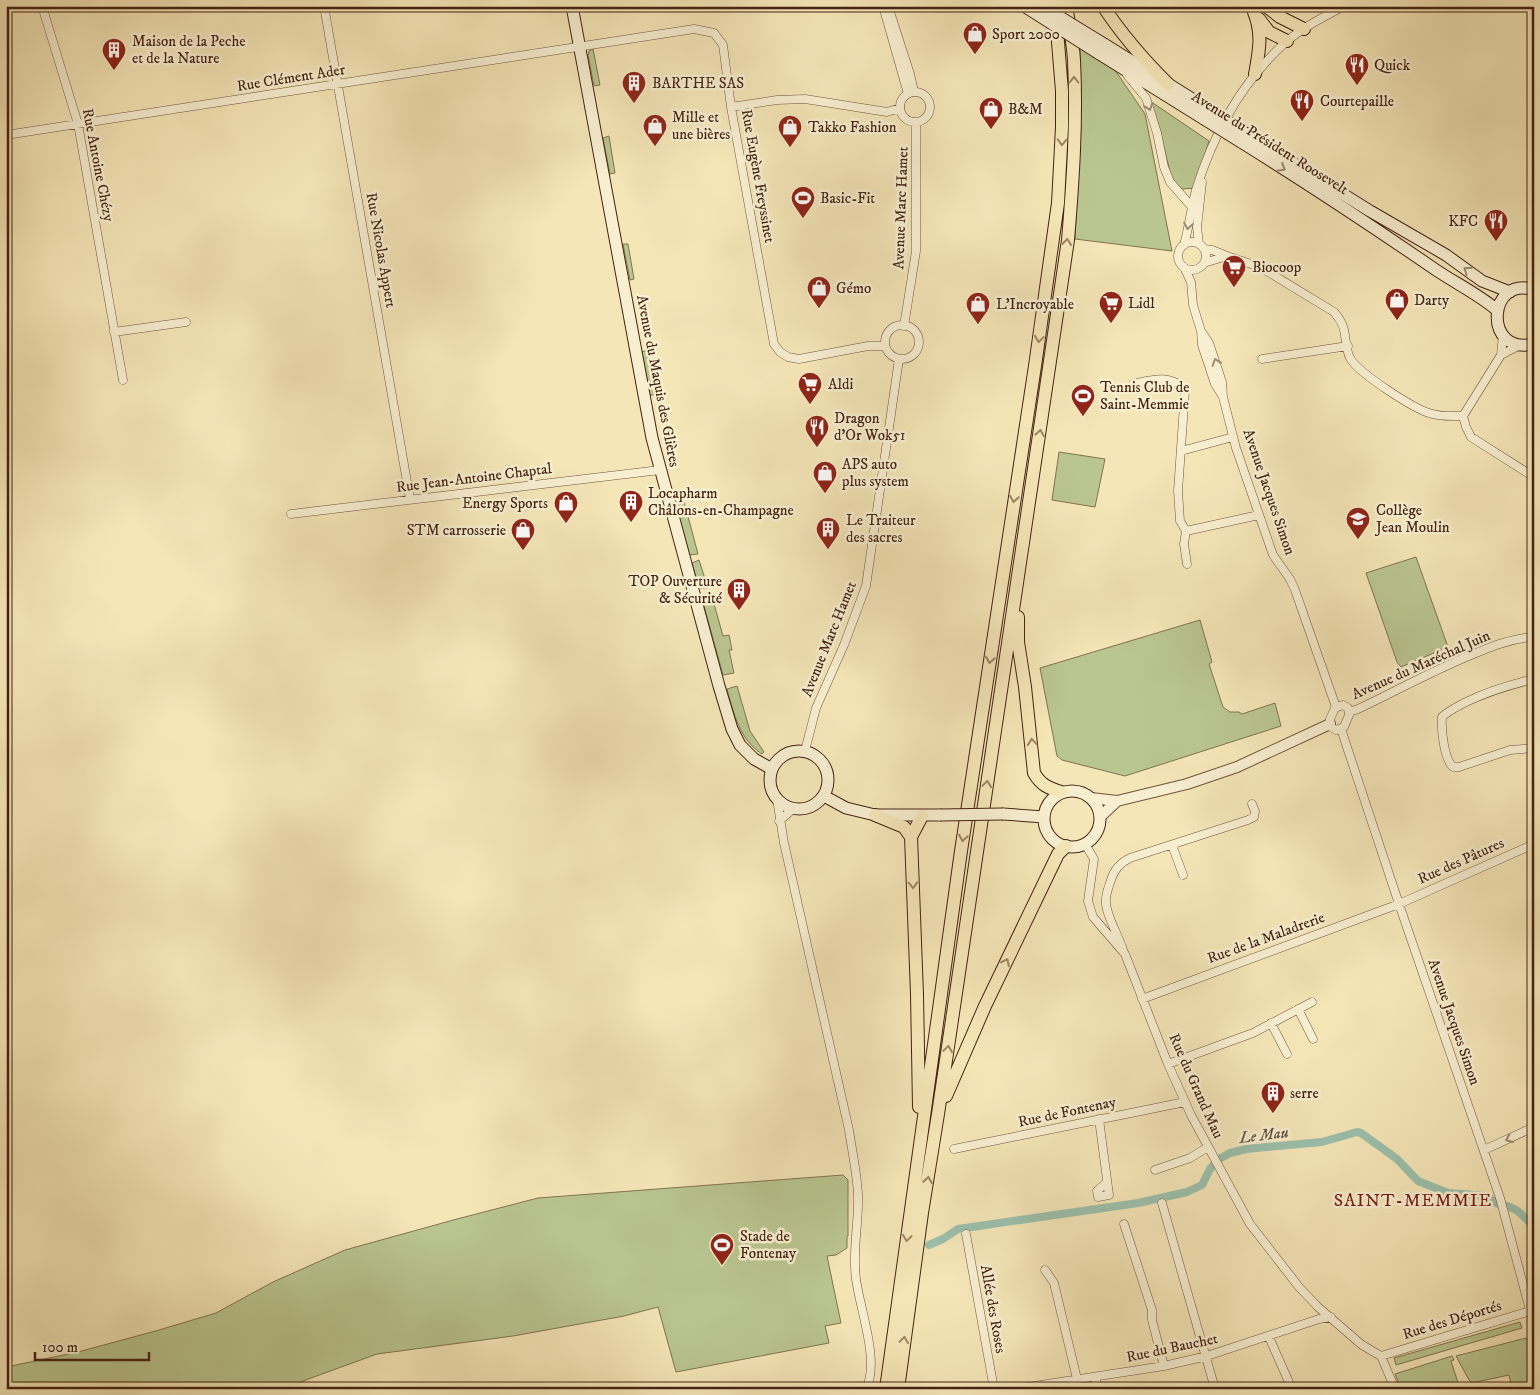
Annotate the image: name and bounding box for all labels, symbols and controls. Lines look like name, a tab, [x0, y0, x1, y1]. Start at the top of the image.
shop icon: Sport 2000	[962, 21, 988, 55]
place label: Sport 2000	[992, 25, 1060, 44]
place label: Maison de la Peche et de la Nature	[132, 32, 246, 68]
building icon: Maison de la Peche et de la Nature	[101, 37, 127, 71]
restaurant icon: Quick	[1344, 52, 1370, 86]
place label: Quick	[1374, 56, 1411, 75]
street label: Rue Clément Ader	[236, 60, 347, 96]
building icon: BARTHE SAS	[621, 70, 647, 104]
place label: BARTHE SAS	[652, 74, 744, 93]
one-way arrow	[1069, 76, 1079, 84]
street label: Avenue du Président Roosevelt	[1188, 87, 1352, 199]
restaurant icon: Courtepaille	[1289, 88, 1315, 122]
place label: Courtepaille	[1320, 92, 1394, 111]
shop icon: B&M	[978, 96, 1004, 130]
place label: B&M	[1008, 100, 1043, 119]
one-way arrow	[1143, 102, 1153, 111]
street label: Rue Antoine Chézy	[78, 107, 118, 224]
place label: Mille et une bières	[672, 108, 730, 144]
street label: Rue Eugène Freyssinet	[737, 108, 779, 244]
shop icon: Mille et une bières	[642, 113, 668, 147]
shop icon: Takko Fashion	[777, 114, 803, 148]
place label: Takko Fashion	[808, 118, 897, 137]
one-way arrow	[1056, 138, 1067, 146]
street label: Avenue Marc Hamet	[889, 146, 913, 270]
one-way arrow	[1277, 161, 1286, 171]
sports icon: Basic-Fit	[790, 185, 816, 219]
place label: Basic-Fit	[820, 189, 875, 208]
street label: Rue Nicolas Appert	[362, 191, 400, 309]
restaurant icon: KFC	[1483, 208, 1509, 242]
place label: KFC	[1448, 212, 1478, 231]
one-way arrow	[1183, 222, 1194, 231]
one-way arrow	[1061, 238, 1072, 246]
supermarket icon: Biocoop	[1221, 254, 1247, 288]
place label: Biocoop	[1252, 258, 1302, 277]
one-way arrow	[1463, 267, 1473, 276]
shop icon: Gémo	[806, 275, 832, 309]
place label: Gémo	[836, 279, 871, 298]
shop icon: Darty	[1384, 287, 1410, 321]
supermarket icon: Lidl	[1098, 290, 1124, 324]
shop icon: L'Incroyable	[965, 291, 991, 325]
place label: Darty	[1414, 291, 1450, 310]
street label: Avenue du Maquis des Glières	[632, 293, 684, 469]
place label: Lidl	[1128, 294, 1155, 313]
place label: L'Incroyable	[996, 295, 1074, 314]
one-way arrow	[1034, 335, 1045, 343]
one-way arrow	[1212, 359, 1222, 367]
supermarket icon: Aldi	[797, 371, 823, 405]
place label: Aldi	[828, 375, 854, 394]
place label: Tennis Club de Saint-Memmie	[1100, 378, 1189, 414]
sports icon: Tennis Club de Saint-Memmie	[1070, 383, 1096, 417]
place label: Dragon d'Or Wok51	[834, 409, 905, 445]
restaurant icon: Dragon d'Or Wok51	[804, 414, 830, 448]
street label: Avenue Jacques Simon	[1239, 426, 1300, 558]
one-way arrow	[1034, 429, 1045, 437]
place label: APS auto plus system	[841, 455, 909, 491]
street label: Rue Jean-Antoine Chaptal	[395, 459, 553, 497]
shop icon: APS auto plus system	[812, 460, 838, 494]
place label: Locapharm Châlons-en-Champagne	[648, 484, 794, 520]
building icon: Locapharm Châlons-en-Champagne	[618, 489, 644, 523]
shop icon: Energy Sports	[553, 490, 579, 524]
place label: Energy Sports	[462, 494, 548, 513]
one-way arrow	[1010, 495, 1020, 504]
place label: Collège Jean Moulin	[1374, 501, 1450, 537]
school or university icon: Collège Jean Moulin	[1345, 506, 1371, 540]
place label: Le Traiteur des sacres	[846, 511, 916, 547]
building icon: Le Traiteur des sacres	[815, 516, 841, 550]
shop icon: STM carrosserie	[510, 517, 536, 551]
place label: STM carrosserie	[407, 521, 506, 540]
place label: TOP Ouverture & Sécurité	[628, 572, 723, 608]
building icon: TOP Ouverture & Sécurité	[726, 577, 752, 611]
street label: Avenue Marc Hamet	[797, 578, 861, 700]
street label: Avenue du Maréchal Juin	[1349, 626, 1493, 704]
one-way arrow	[985, 656, 996, 664]
one-way arrow	[1026, 738, 1037, 746]
one-way arrow	[981, 780, 992, 788]
one-way arrow	[959, 834, 969, 842]
street label: Rue des Pâtures	[1415, 834, 1507, 888]
one-way arrow	[907, 882, 918, 890]
street label: Rue de la Maladrerie	[1205, 908, 1327, 968]
street label: Avenue Jacques Simon	[1424, 956, 1485, 1088]
one-way arrow	[1000, 958, 1010, 967]
street label: Rue du Grand Mau	[1164, 1031, 1228, 1141]
one-way arrow	[942, 1044, 953, 1052]
building icon: serre	[1260, 1080, 1286, 1114]
place label: serre	[1290, 1084, 1319, 1103]
street label: Rue de Fontenay	[1016, 1092, 1119, 1132]
water label: Le Mau	[1237, 1122, 1290, 1148]
one-way arrow	[1505, 1132, 1514, 1143]
one-way arrow	[922, 1175, 932, 1184]
district label: SAINT-MEMMIE	[1334, 1190, 1492, 1212]
place label: Stade de Fontenay	[740, 1227, 797, 1263]
sports icon: Stade de Fontenay	[709, 1232, 735, 1266]
one-way arrow	[903, 1233, 913, 1242]
street label: Allée des Roses	[976, 1263, 1010, 1355]
street label: Rue des Déportés	[1400, 1296, 1504, 1344]
street label: Rue du Bauchet	[1125, 1329, 1220, 1367]
scale bar	[35, 1330, 149, 1362]
one-way arrow	[899, 1336, 909, 1345]
text: 100 m	[42, 1338, 78, 1357]

